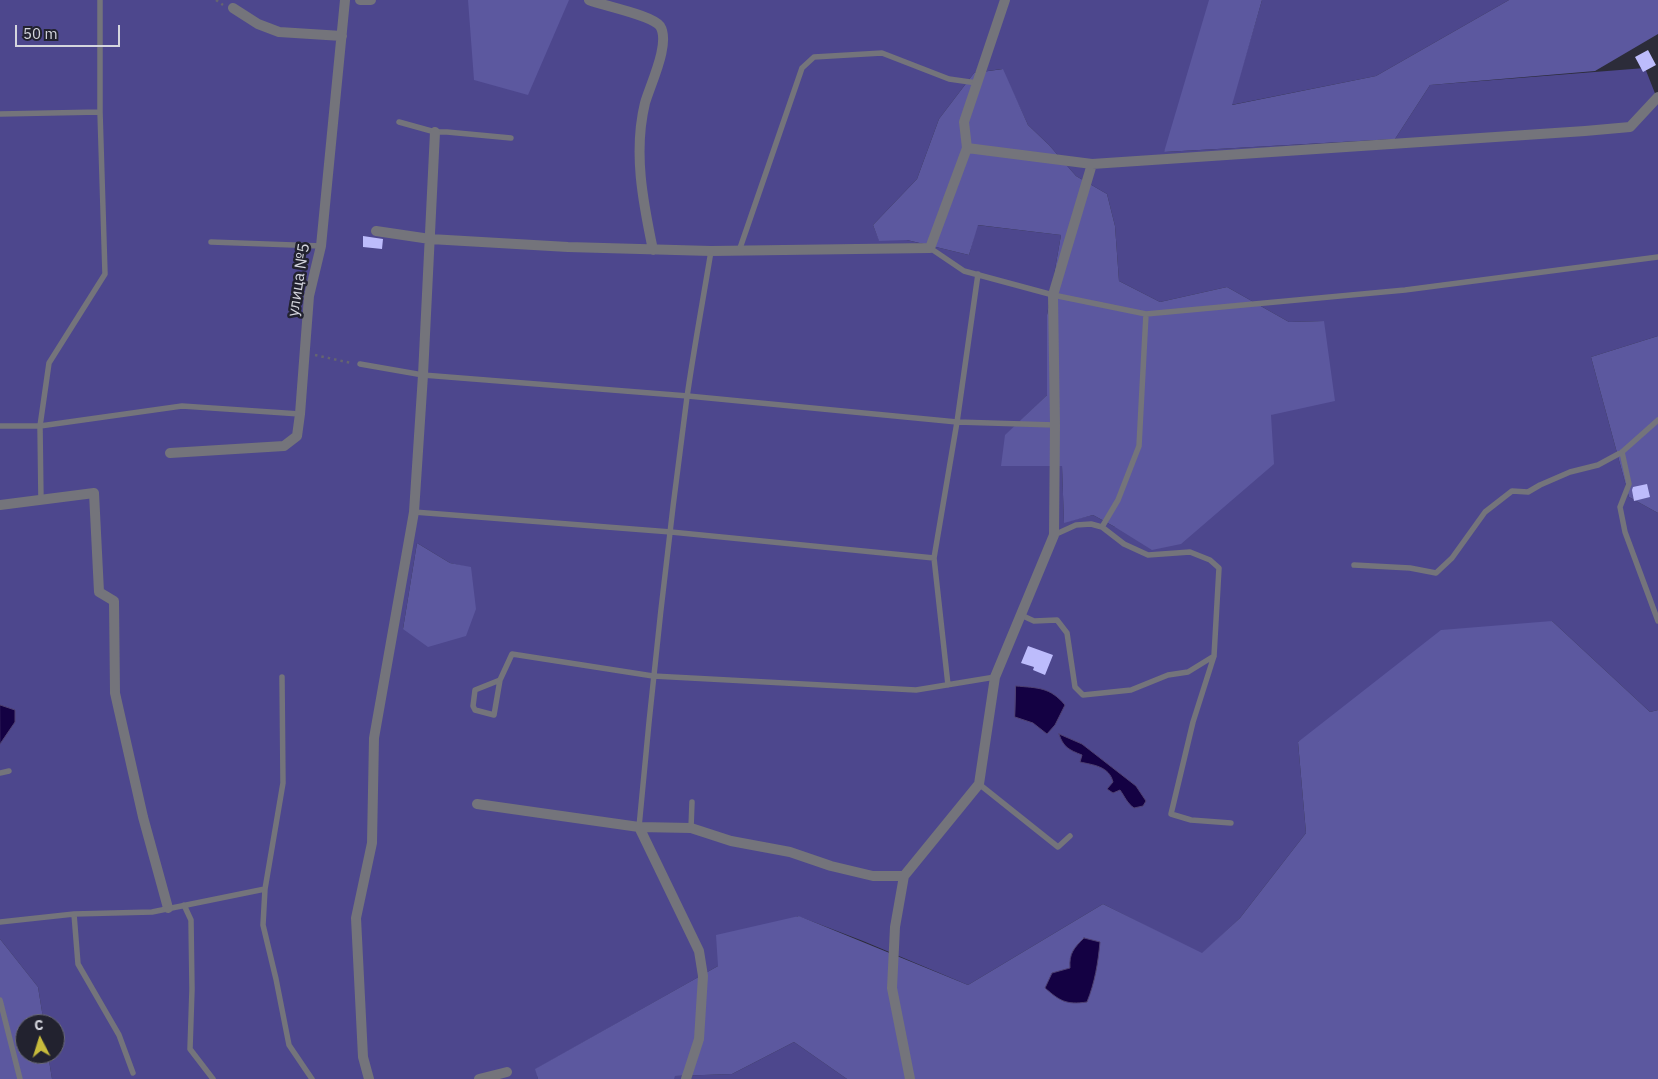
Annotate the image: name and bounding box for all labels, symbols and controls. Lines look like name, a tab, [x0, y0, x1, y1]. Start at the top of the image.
scale bar	[18, 15, 122, 47]
text: 50 m	[23, 24, 58, 43]
street label: улица №5	[284, 242, 314, 318]
north arrow	[15, 1014, 65, 1064]
text: С	[33, 1016, 44, 1034]

